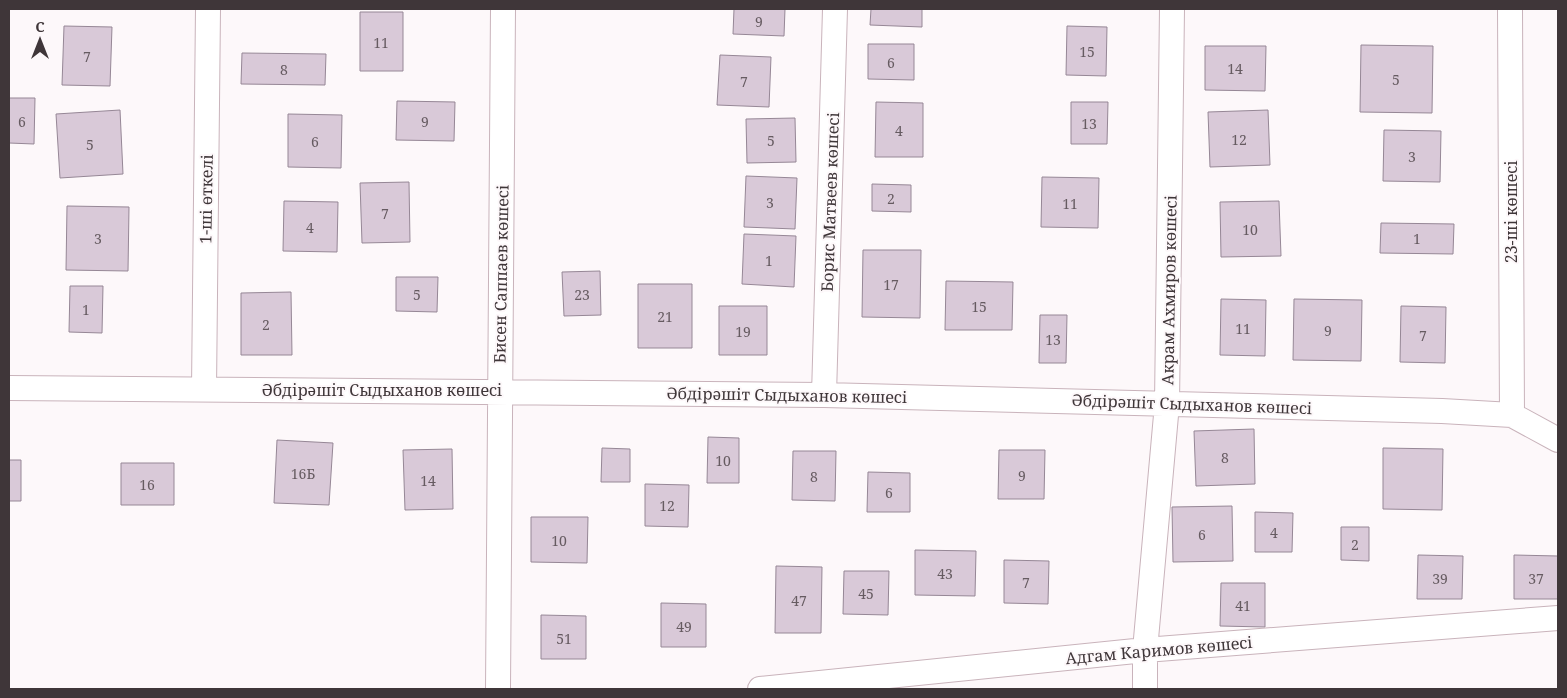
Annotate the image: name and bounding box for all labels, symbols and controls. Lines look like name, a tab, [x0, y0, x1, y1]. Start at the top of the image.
house number: 9	[755, 12, 763, 31]
north arrow	[15, 15, 65, 65]
text: С	[35, 17, 45, 36]
house number: 11	[373, 33, 389, 52]
house number: 15	[1079, 42, 1095, 61]
house number: 7	[83, 47, 91, 66]
house number: 6	[887, 53, 895, 72]
house number: 14	[1227, 59, 1243, 78]
house number: 8	[280, 60, 288, 79]
house number: 5	[1392, 70, 1400, 89]
house number: 7	[740, 72, 748, 91]
street label: Борис Матвеев көшесі	[816, 111, 844, 292]
house number: 6	[18, 112, 26, 131]
house number: 9	[421, 112, 429, 131]
house number: 13	[1081, 114, 1097, 133]
house number: 4	[895, 121, 903, 140]
house number: 12	[1231, 130, 1247, 149]
house number: 5	[767, 131, 775, 150]
house number: 6	[311, 132, 319, 151]
house number: 5	[86, 135, 94, 154]
house number: 3	[1408, 147, 1416, 166]
street label: 1-ші өткелі	[194, 153, 218, 244]
street label: 23-шi көшесi	[1500, 161, 1522, 263]
street label: Бисен Саппаев көшесі	[488, 184, 514, 363]
house number: 2	[887, 189, 895, 208]
house number: 3	[766, 193, 774, 212]
house number: 11	[1062, 194, 1078, 213]
street label: Акрам Ахмиров көшесі	[1156, 194, 1182, 385]
house number: 7	[381, 204, 389, 223]
house number: 4	[306, 218, 314, 237]
house number: 10	[1242, 220, 1258, 239]
house number: 3	[94, 229, 102, 248]
house number: 1	[1413, 229, 1421, 248]
house number: 1	[765, 251, 773, 270]
house number: 17	[883, 275, 899, 294]
house number: 5	[413, 285, 421, 304]
house number: 23	[574, 285, 590, 304]
house number: 15	[971, 297, 987, 316]
house number: 1	[82, 300, 90, 319]
house number: 21	[657, 307, 673, 326]
house number: 2	[262, 315, 270, 334]
house number: 11	[1235, 319, 1251, 338]
house number: 9	[1324, 321, 1332, 340]
house number: 19	[735, 322, 751, 341]
house number: 7	[1419, 326, 1427, 345]
house number: 13	[1045, 330, 1061, 349]
street label: Әбдірәшіт Сыдыханов көшесі	[262, 379, 503, 401]
street label: Әбдірәшіт Сыдыханов көшесі	[666, 382, 908, 408]
street label: Әбдірәшіт Сыдыханов көшесі	[1071, 389, 1313, 419]
house number: 8	[1221, 448, 1229, 467]
house number: 10	[715, 451, 731, 470]
house number: 16Б	[291, 464, 315, 483]
house number: 9	[1018, 466, 1026, 485]
house number: 8	[810, 467, 818, 486]
house number: 14	[420, 471, 436, 490]
house number: 16	[139, 475, 155, 494]
house number: 6	[885, 483, 893, 502]
house number: 12	[659, 496, 675, 515]
house number: 4	[1270, 523, 1278, 542]
house number: 6	[1198, 525, 1206, 544]
house number: 10	[551, 531, 567, 550]
house number: 2	[1351, 535, 1359, 554]
house number: 43	[937, 564, 953, 583]
house number: 39	[1432, 569, 1448, 588]
house number: 37	[1528, 569, 1544, 588]
house number: 7	[1022, 573, 1030, 592]
house number: 45	[858, 584, 874, 603]
house number: 47	[791, 591, 807, 610]
house number: 41	[1235, 596, 1251, 615]
house number: 49	[676, 617, 692, 636]
house number: 51	[556, 629, 572, 648]
street label: Адгам Каримов көшесі	[1065, 631, 1254, 669]

